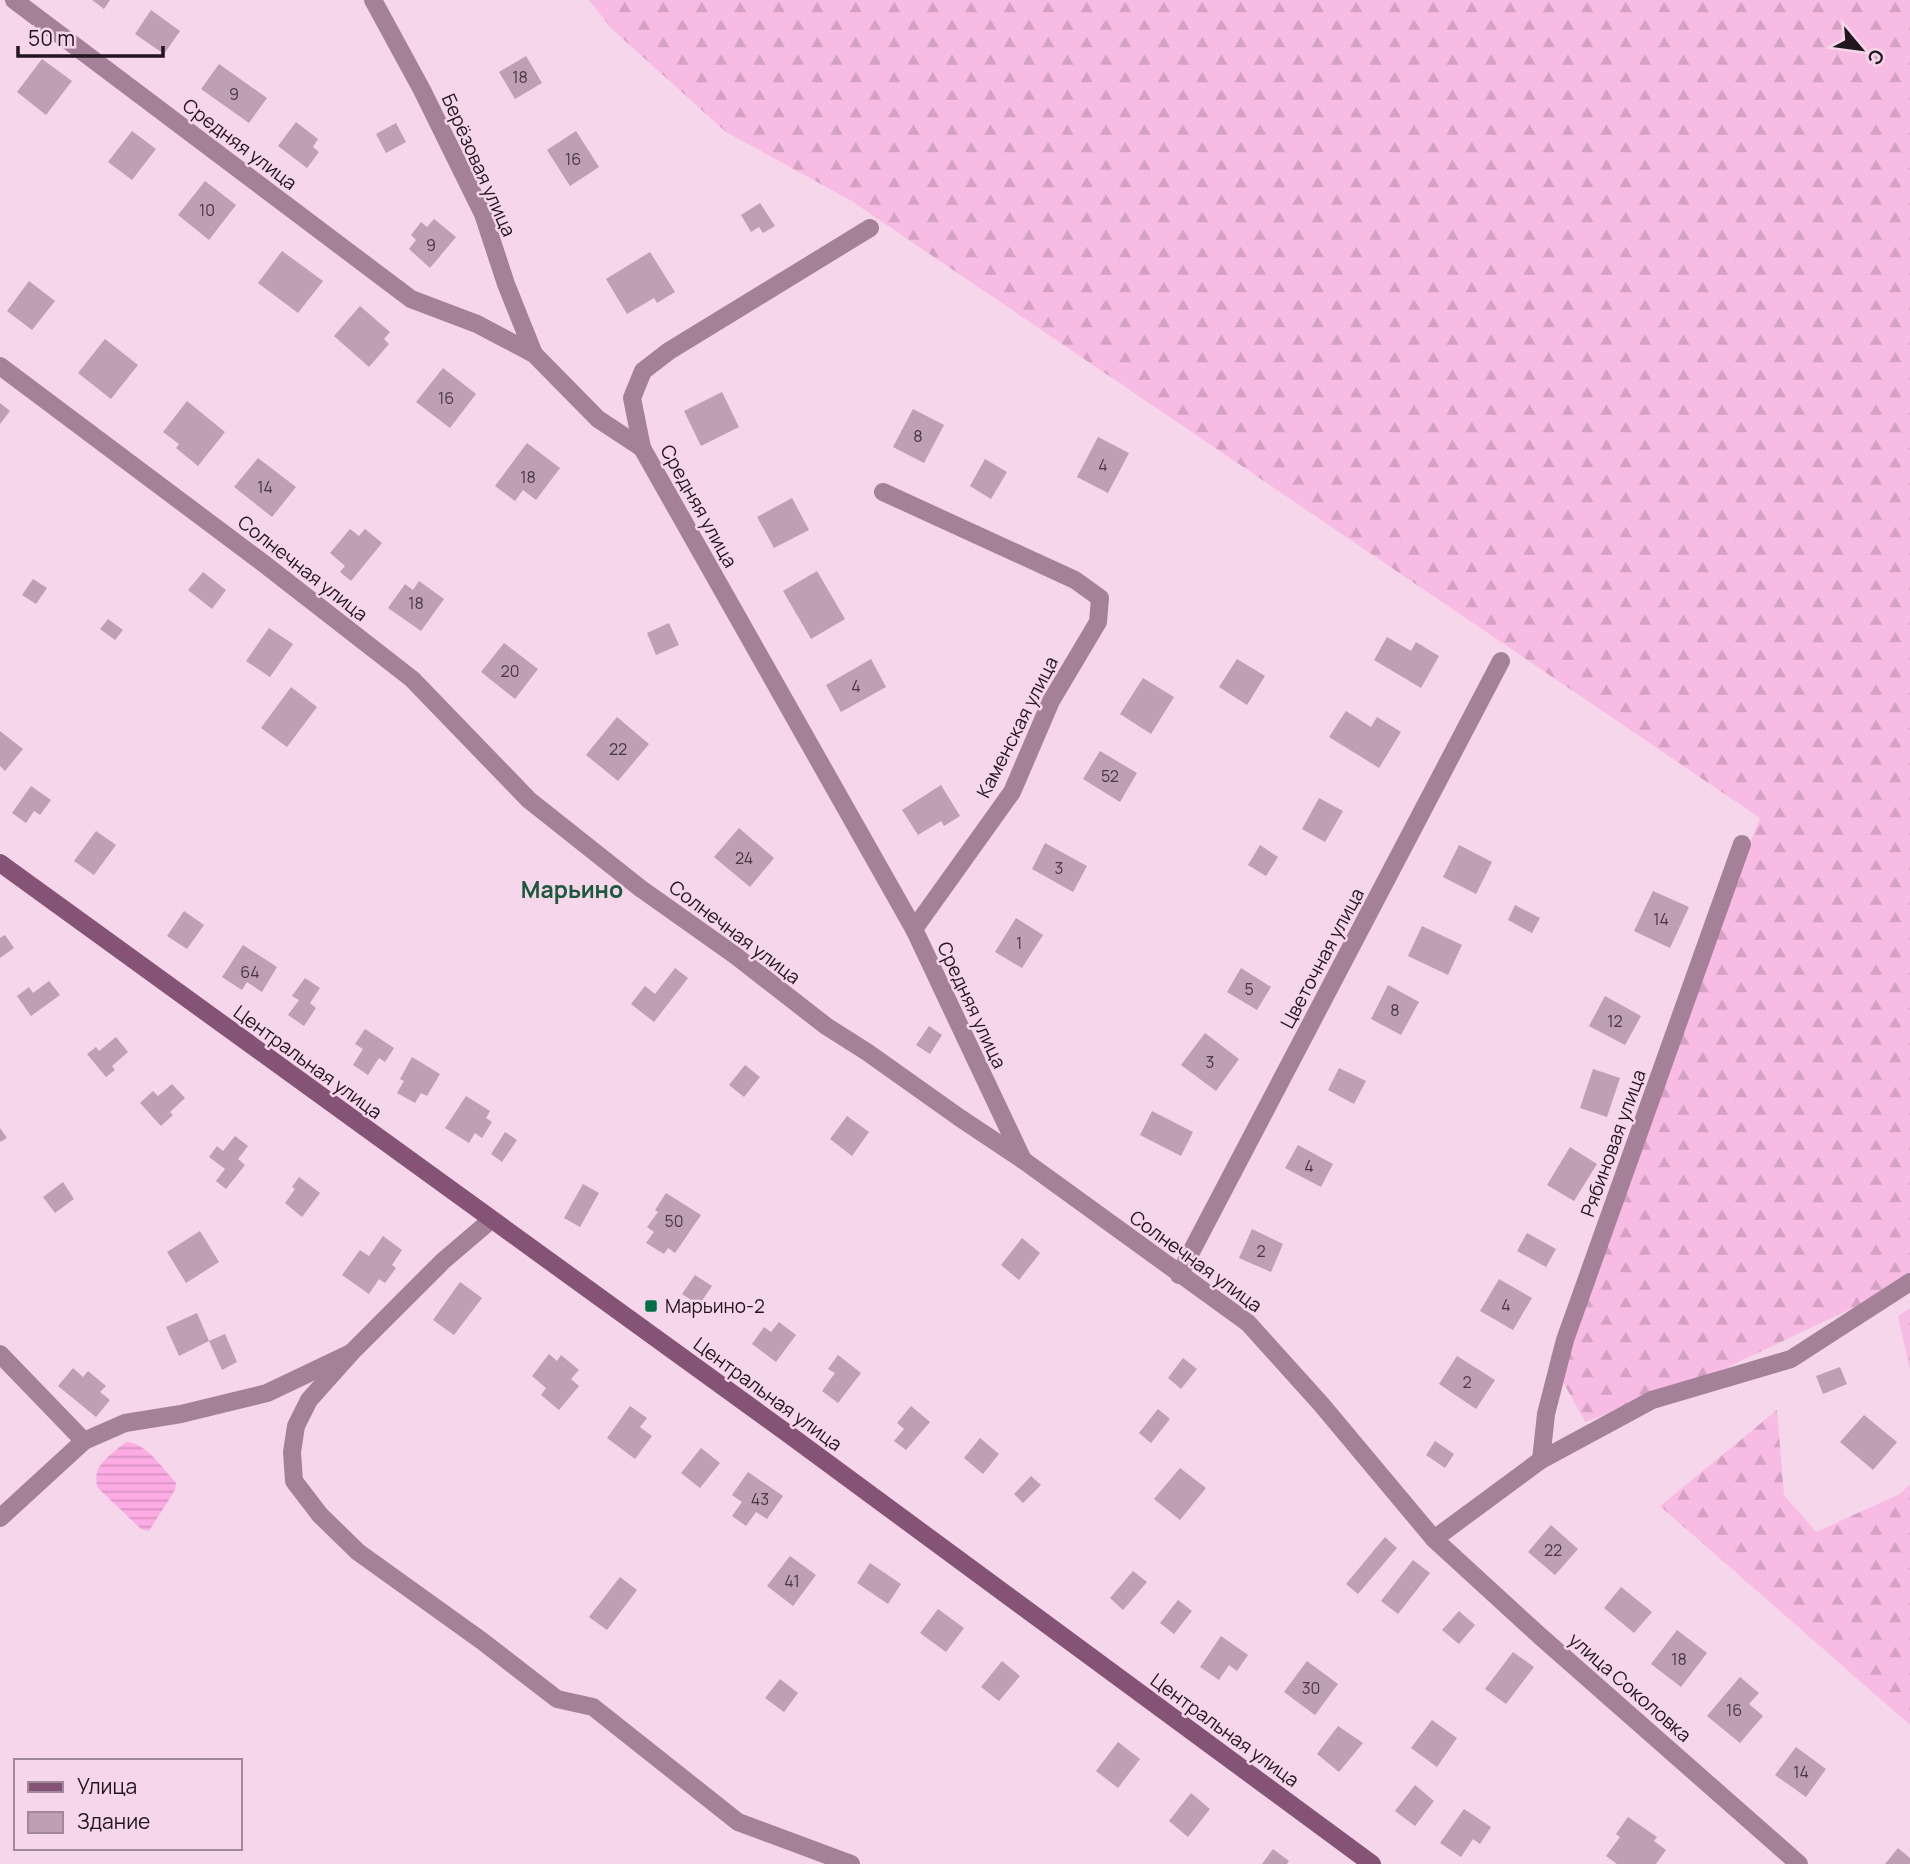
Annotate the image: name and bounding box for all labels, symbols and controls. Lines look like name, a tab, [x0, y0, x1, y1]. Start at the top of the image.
scale bar	[18, 14, 163, 58]
north arrow	[1826, 14, 1896, 84]
text: 50 m	[28, 24, 75, 52]
text: С	[1861, 45, 1891, 70]
house number: 18	[512, 66, 528, 88]
house number: 9	[229, 83, 239, 105]
street label: Берёзовая улица	[436, 89, 522, 241]
street label: Средняя улица	[177, 92, 303, 196]
house number: 16	[565, 148, 581, 170]
house number: 10	[199, 199, 215, 221]
house number: 9	[426, 234, 436, 256]
house number: 16	[438, 387, 454, 409]
house number: 8	[913, 425, 923, 447]
street label: Средняя улица	[654, 440, 744, 572]
house number: 4	[1098, 454, 1108, 476]
house number: 18	[520, 466, 536, 488]
house number: 14	[257, 476, 273, 498]
street label: Солнечная улица	[233, 509, 373, 627]
house number: 18	[408, 592, 424, 614]
street label: Каменская улица	[970, 652, 1064, 802]
house number: 20	[501, 660, 519, 682]
house number: 4	[851, 675, 861, 697]
house number: 22	[609, 738, 627, 760]
house number: 52	[1101, 765, 1119, 787]
house number: 24	[735, 847, 753, 869]
house number: 3	[1055, 857, 1063, 879]
district label: Марьино	[521, 873, 623, 905]
street label: Солнечная улица	[664, 874, 806, 990]
street label: Цветочная улица	[1274, 883, 1370, 1033]
house number: 14	[1653, 908, 1669, 930]
house number: 1	[1016, 932, 1022, 954]
street label: Средняя улица	[931, 937, 1013, 1073]
house number: 64	[240, 961, 260, 983]
house number: 5	[1244, 978, 1254, 1000]
street label: Центральная улица	[228, 999, 388, 1125]
house number: 8	[1390, 999, 1400, 1021]
house number: 12	[1607, 1010, 1623, 1032]
house number: 3	[1206, 1051, 1214, 1073]
street label: Рябиновая улица	[1574, 1066, 1652, 1220]
house number: 4	[1304, 1155, 1314, 1177]
street label: Солнечная улица	[1124, 1204, 1268, 1318]
house number: 50	[665, 1210, 684, 1232]
house number: 2	[1256, 1240, 1266, 1262]
place label: Марьино-2	[665, 1293, 765, 1319]
house number: 4	[1501, 1294, 1511, 1316]
marker: Марьино-2	[643, 1298, 659, 1314]
street label: Центральная улица	[688, 1331, 848, 1457]
house number: 2	[1462, 1371, 1472, 1393]
house number: 43	[751, 1488, 769, 1510]
house number: 22	[1544, 1539, 1562, 1561]
house number: 41	[784, 1570, 800, 1592]
street label: улица Соколовка	[1563, 1626, 1697, 1748]
house number: 18	[1671, 1648, 1687, 1670]
street label: Центральная улица	[1145, 1667, 1305, 1793]
house number: 30	[1302, 1677, 1320, 1699]
house number: 16	[1726, 1699, 1742, 1721]
legend	[14, 1759, 242, 1850]
house number: 14	[1793, 1761, 1809, 1783]
text: Улица	[77, 1772, 137, 1800]
text: Здание	[77, 1807, 150, 1835]

